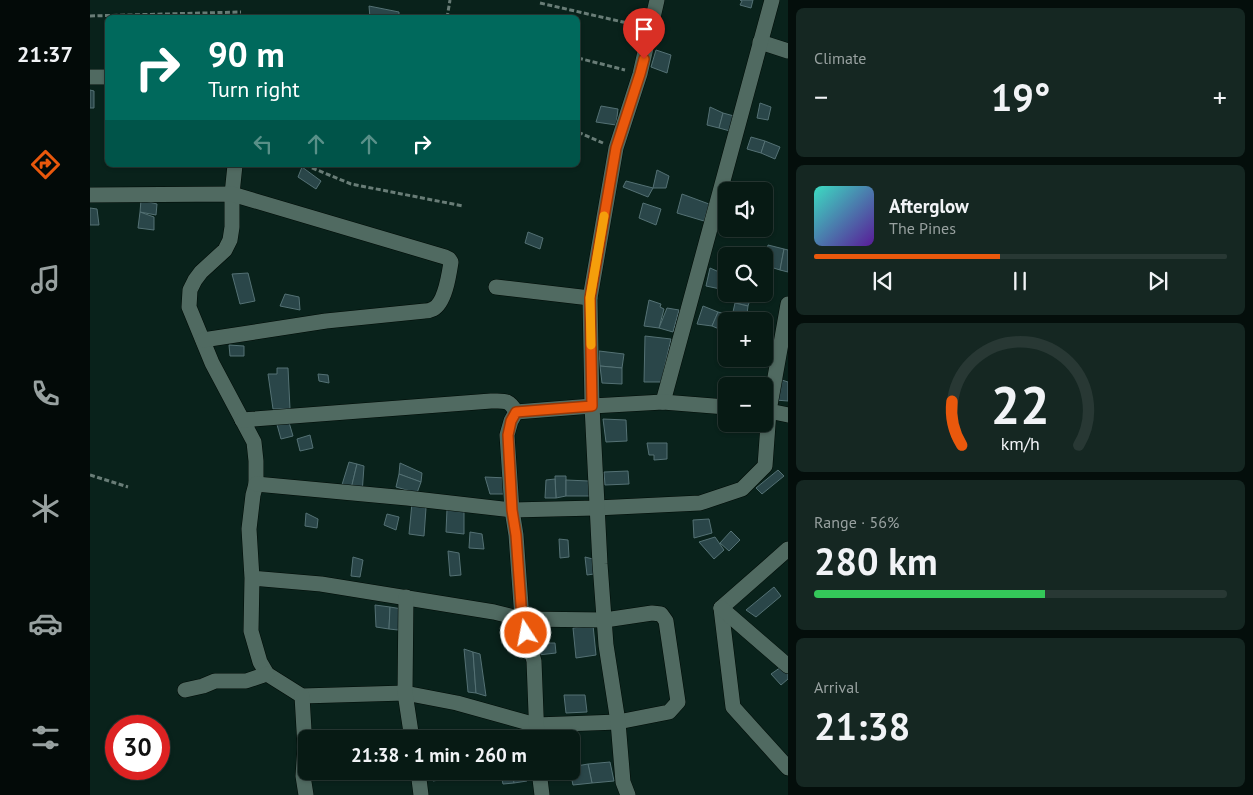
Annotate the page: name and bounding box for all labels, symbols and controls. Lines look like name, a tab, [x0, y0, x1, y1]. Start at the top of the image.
pin	[623, 8, 665, 59]
icon: arrive	[630, 15, 658, 43]
text: 90 m	[208, 31, 285, 77]
icon: right	[125, 35, 190, 100]
text: 21:37	[17, 40, 73, 68]
text: Climate	[814, 48, 866, 68]
text: 19°	[991, 72, 1050, 121]
text: Turn right	[208, 75, 300, 103]
text: −	[814, 78, 828, 115]
text: +	[1213, 78, 1227, 115]
icon: left	[249, 130, 277, 158]
icon: ahead	[302, 130, 330, 158]
icon: ahead	[355, 130, 383, 158]
icon: right	[408, 130, 436, 158]
icon: directions	[28, 147, 63, 182]
map controls	[718, 182, 773, 432]
button: sound	[718, 182, 773, 237]
text: Afterglow	[889, 194, 969, 218]
text: The Pines	[889, 218, 956, 238]
button: search	[718, 247, 773, 302]
icon: music	[28, 262, 63, 297]
icon: previous	[869, 267, 897, 295]
icon: pause	[1006, 267, 1034, 295]
icon: next	[1144, 267, 1172, 295]
button: +	[718, 312, 773, 367]
text: 22	[991, 371, 1050, 438]
icon: phone	[28, 376, 63, 411]
button: −	[718, 377, 773, 432]
text: km/h	[1001, 432, 1040, 455]
icon: climate	[28, 491, 63, 526]
text: Range · 56%	[814, 512, 899, 532]
text: 280 km	[814, 536, 938, 585]
icon: car	[28, 606, 63, 641]
position arrow	[499, 606, 551, 658]
text: Arrival	[814, 677, 859, 697]
text: 21:38	[814, 701, 910, 750]
speed limit sign: 30	[105, 715, 170, 780]
icon: filters	[28, 720, 63, 755]
text: 21:38 · 1 min · 260 m	[351, 743, 527, 767]

